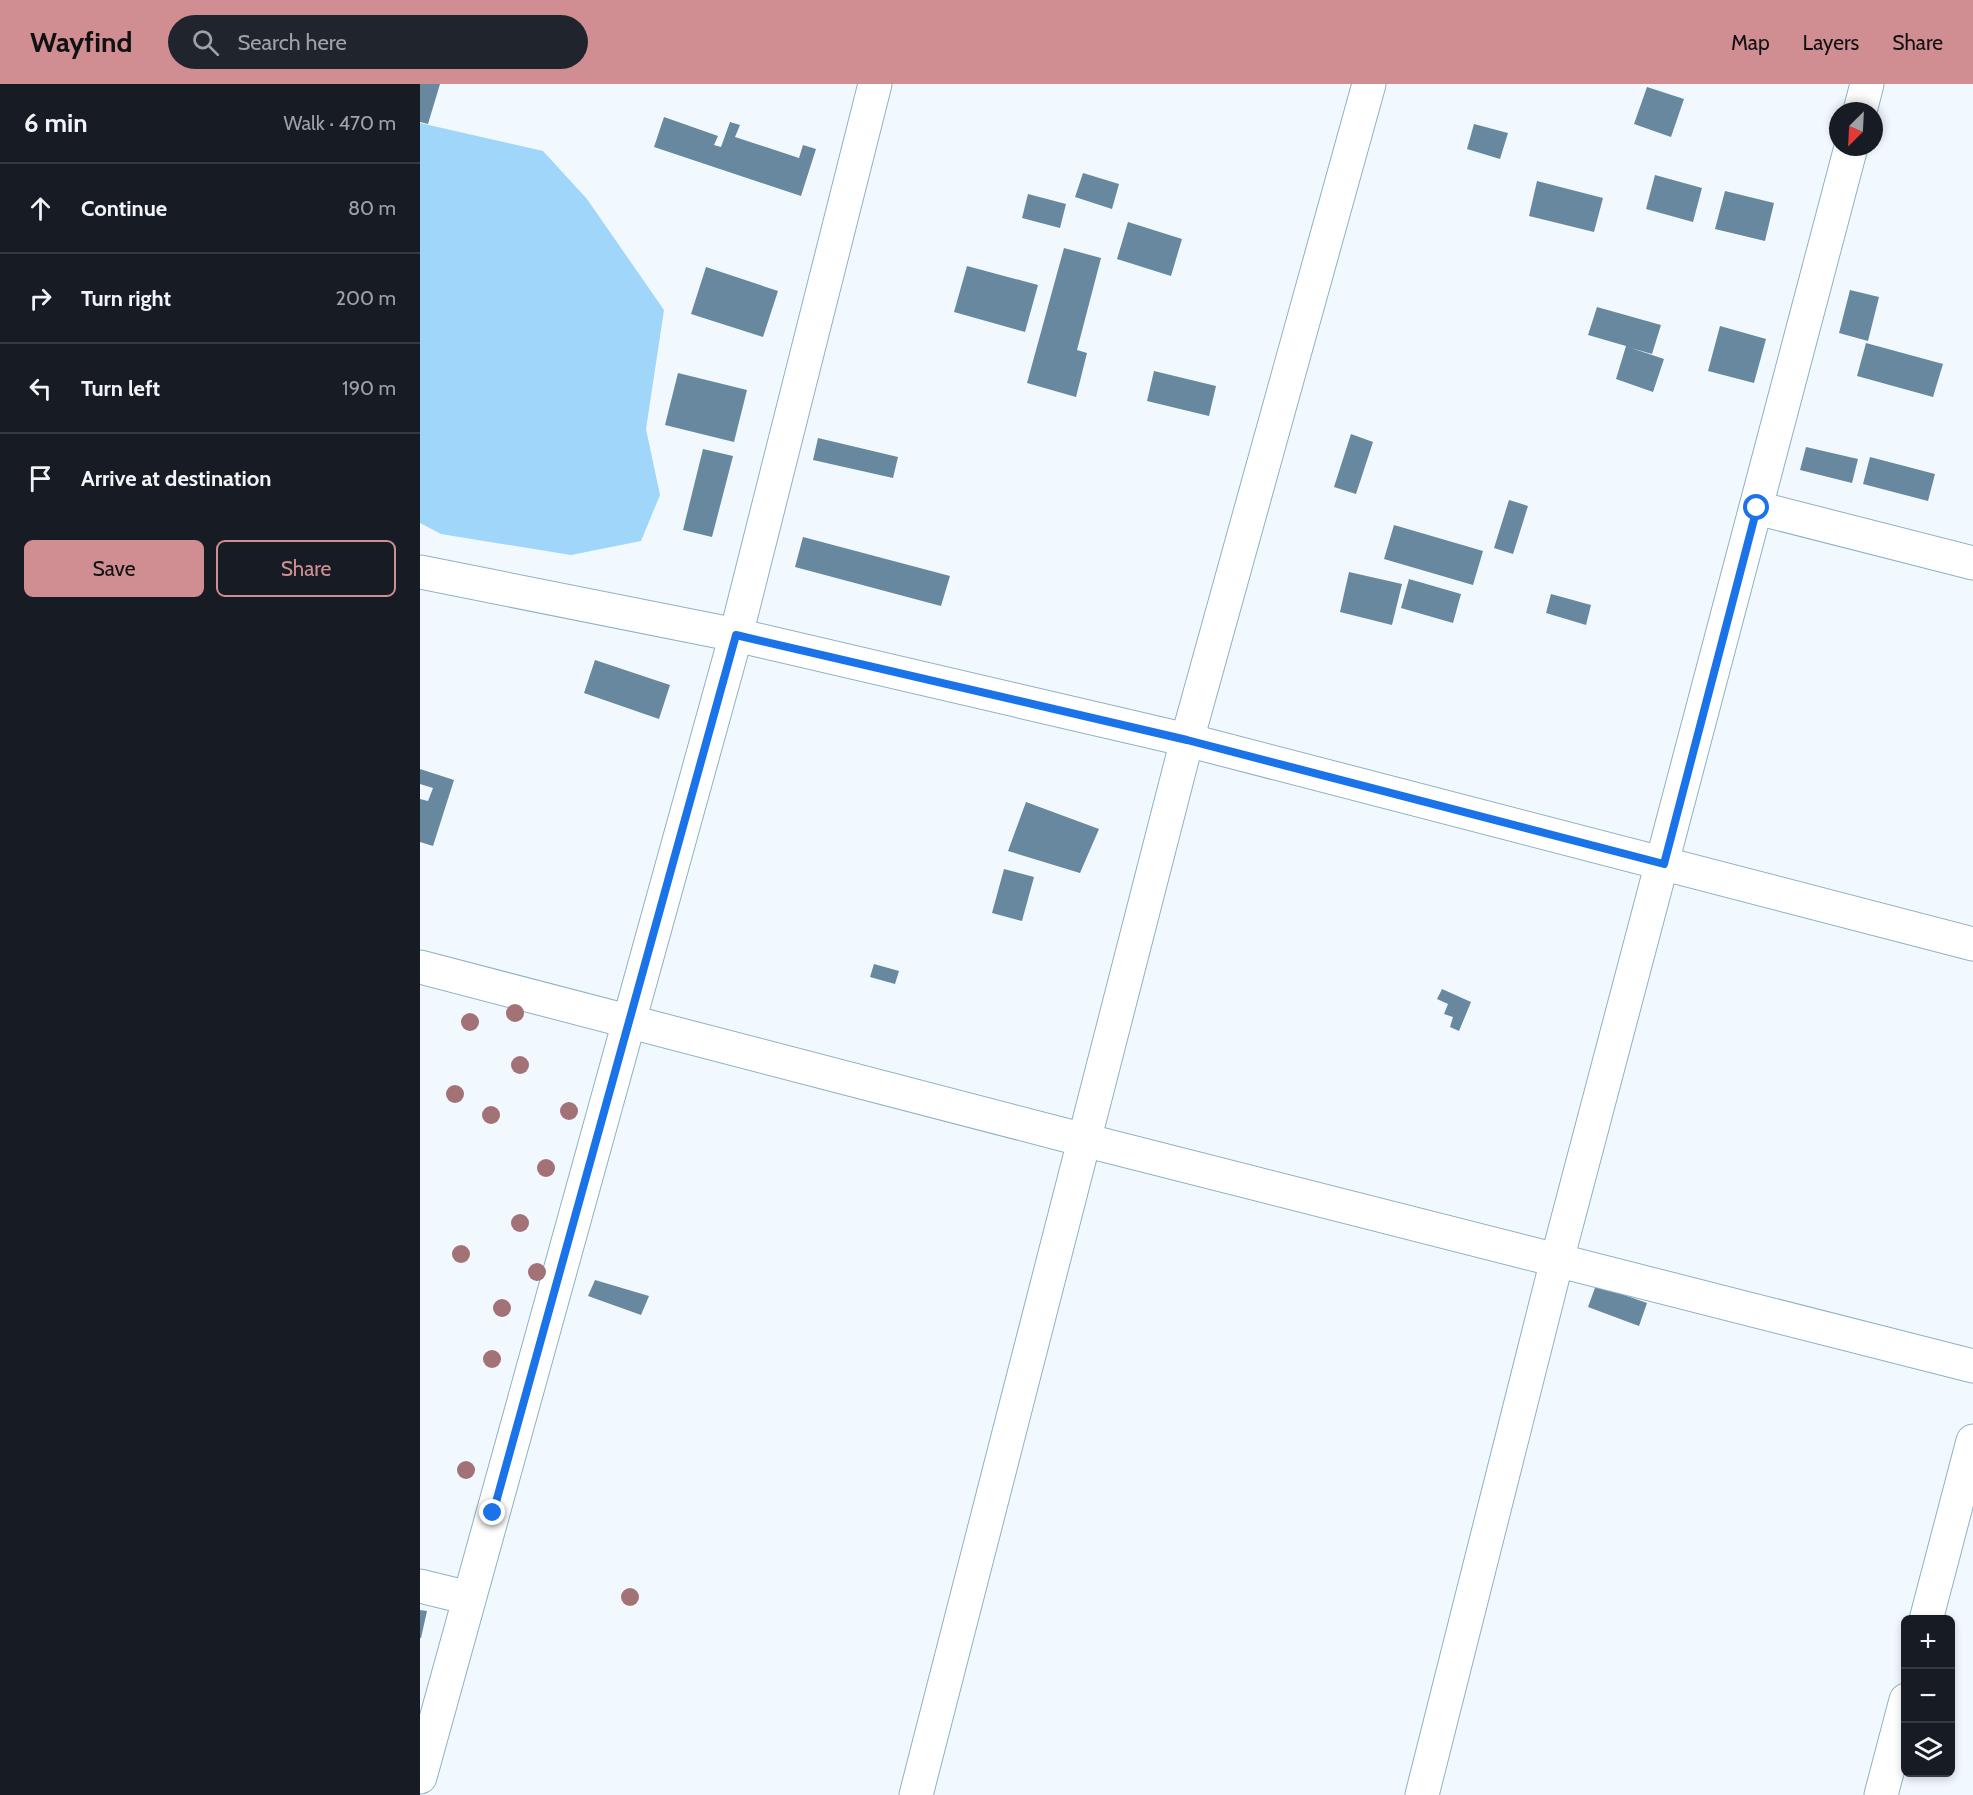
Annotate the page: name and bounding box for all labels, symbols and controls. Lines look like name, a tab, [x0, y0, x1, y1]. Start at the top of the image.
search box	[168, 15, 588, 69]
text: Wayfind	[30, 25, 132, 59]
icon: search	[189, 26, 222, 59]
text: Search here	[237, 29, 347, 56]
text: Map	[1731, 30, 1770, 55]
text: Layers	[1803, 30, 1859, 55]
text: Share	[1892, 30, 1943, 55]
north arrow	[1829, 102, 1883, 156]
text: 6 min	[24, 107, 88, 139]
text: Walk · 470 m	[283, 111, 396, 135]
icon: ahead	[24, 192, 57, 225]
text: Continue	[81, 195, 167, 222]
text: 80 m	[348, 196, 396, 220]
icon: right	[24, 282, 57, 315]
text: Turn right	[81, 285, 171, 312]
text: 200 m	[336, 286, 396, 310]
icon: left	[24, 372, 57, 405]
text: Turn left	[81, 375, 160, 402]
text: 190 m	[342, 376, 396, 400]
icon: arrive	[24, 462, 57, 495]
text: Arrive at destination	[81, 465, 271, 492]
route start	[1743, 494, 1769, 520]
button: Save	[24, 540, 204, 597]
button: Share	[216, 540, 396, 597]
route end	[479, 1499, 505, 1525]
map controls	[1901, 1615, 1955, 1777]
button: +	[1901, 1615, 1955, 1669]
button: −	[1901, 1669, 1955, 1723]
button: layers	[1901, 1723, 1955, 1777]

